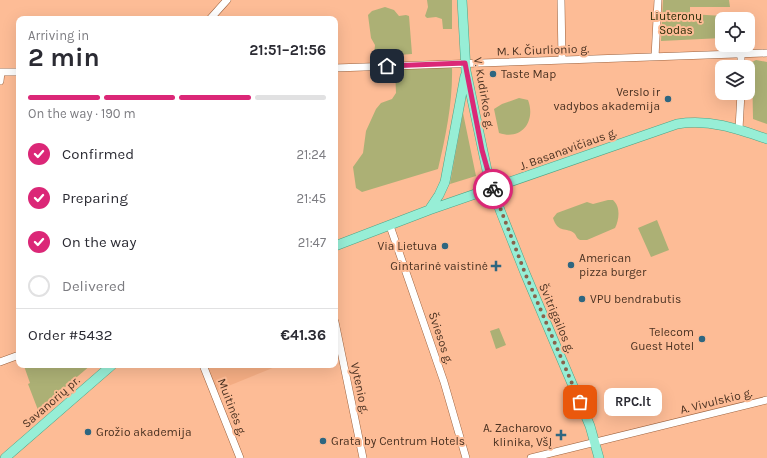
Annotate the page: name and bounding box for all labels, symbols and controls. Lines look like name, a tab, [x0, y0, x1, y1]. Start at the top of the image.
park label: Liuteronų Sodas	[650, 9, 702, 37]
map controls	[715, 12, 755, 100]
button: locate	[715, 12, 755, 52]
text: Arriving in	[28, 28, 89, 43]
street label: M. K. Čiurlionio g.	[496, 40, 590, 59]
text: 21:51–21:56	[249, 41, 326, 59]
text: 2 min	[28, 42, 100, 73]
pin	[370, 49, 404, 83]
icon: home	[376, 55, 398, 77]
street label: V. Kudirkos g.	[471, 56, 497, 130]
button: layers	[715, 60, 755, 100]
place label: Taste Map	[501, 67, 556, 81]
marker: Taste Map	[488, 69, 498, 79]
place label: Verslo ir vadybos akademija	[553, 85, 661, 113]
marker: Verslo ir vadybos akademija	[663, 94, 673, 104]
text: On the way · 190 m	[28, 106, 136, 121]
street label: J. Basanavičiaus g.	[518, 125, 618, 173]
icon: check	[28, 143, 50, 165]
text: Confirmed	[62, 145, 134, 163]
text: 21:24	[296, 147, 326, 162]
courier	[473, 169, 513, 209]
icon: bike	[482, 178, 504, 200]
icon: check	[28, 187, 50, 209]
text: Preparing	[62, 189, 128, 207]
text: 21:45	[297, 191, 326, 206]
icon: check	[28, 231, 50, 253]
text: On the way	[62, 233, 136, 251]
text: 21:47	[298, 235, 326, 250]
place label: Via Lietuva	[377, 239, 437, 253]
marker: Via Lietuva	[440, 241, 450, 251]
place label: American pizza burger	[579, 251, 647, 279]
place label: Gintarinė vaistinė	[390, 259, 488, 273]
marker: American pizza burger	[566, 260, 576, 270]
marker: Gintarinė vaistinė	[491, 261, 501, 271]
text: Delivered	[62, 277, 126, 295]
street label: Švitrigailos g.	[536, 281, 579, 355]
place label: VPU bendrabutis	[590, 292, 681, 306]
marker: VPU bendrabutis	[577, 294, 587, 304]
street label: Šviesos g.	[426, 310, 457, 366]
place label: Telecom Guest Hotel	[631, 325, 694, 353]
text: Order #5432	[28, 326, 112, 344]
text: €41.36	[281, 326, 326, 344]
marker: Telecom Guest Hotel	[697, 334, 707, 344]
street label: Vytenio g.	[348, 361, 372, 415]
street label: Savanorių pr.	[19, 373, 83, 431]
street label: Muitinės g.	[215, 376, 249, 438]
pin	[563, 385, 597, 419]
street label: A. Vivulskio g.	[678, 385, 754, 417]
callout: RPC.lt	[604, 388, 662, 416]
icon: bag	[569, 391, 591, 413]
text: RPC.lt	[615, 394, 651, 409]
place label: A. Zacharovo klinika, VšĮ	[483, 421, 552, 449]
place label: Grožio akademija	[96, 425, 192, 439]
marker: Grožio akademija	[83, 427, 93, 437]
marker: A. Zacharovo klinika, VšĮ	[555, 429, 567, 441]
place label: Grata by Centrum Hotels	[331, 434, 465, 448]
marker: Grata by Centrum Hotels	[318, 436, 328, 446]

